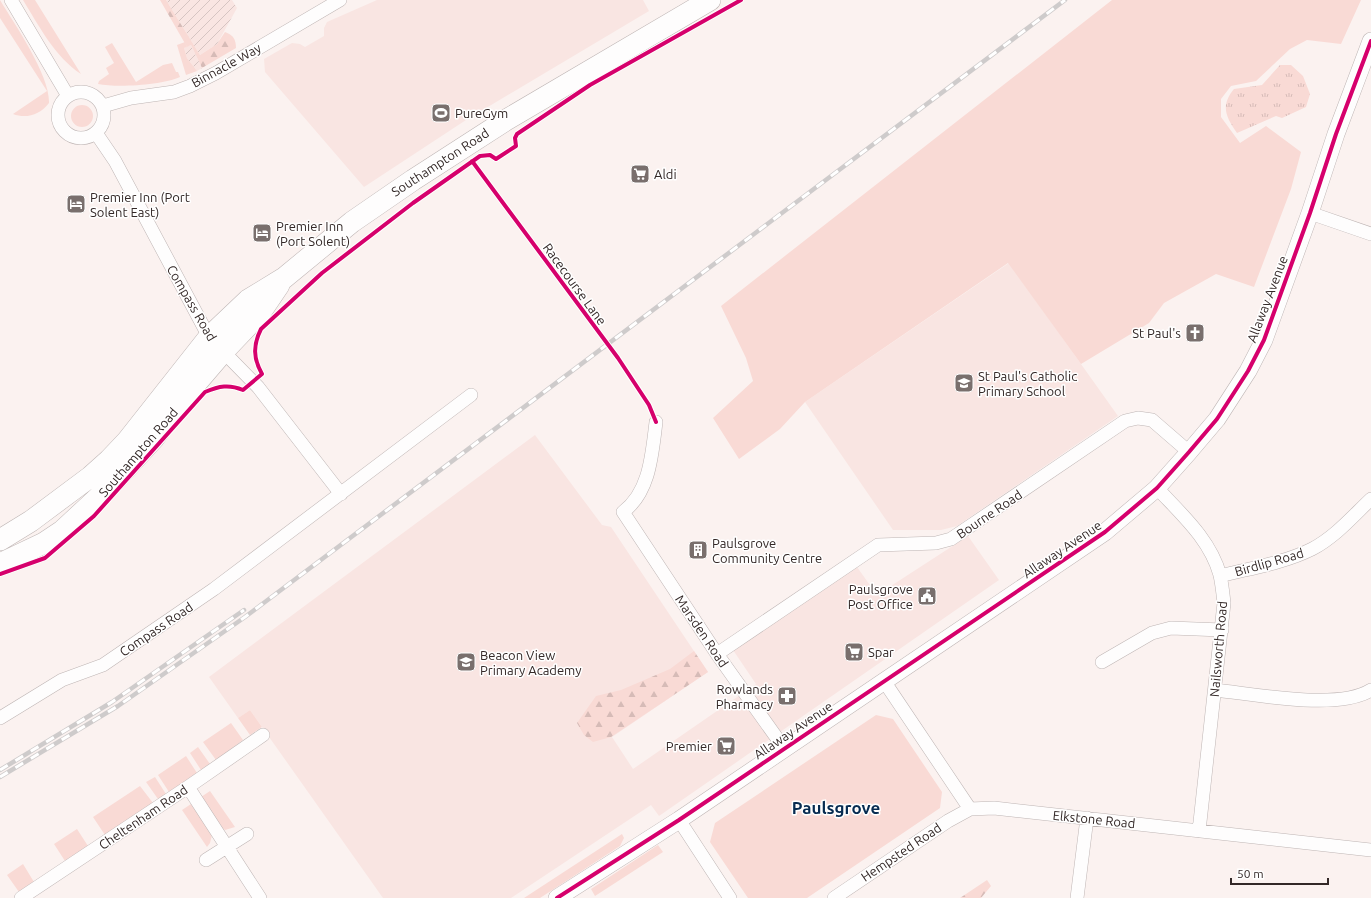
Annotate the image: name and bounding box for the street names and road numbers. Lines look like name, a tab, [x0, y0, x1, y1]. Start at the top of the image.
street label: Binnacle Way	[189, 40, 263, 90]
street label: Southampton Road	[389, 125, 491, 199]
street label: Racecourse Lane	[541, 240, 609, 328]
street label: Allaway Avenue	[1244, 254, 1290, 344]
street label: Compass Road	[165, 263, 219, 343]
street label: Southampton Road	[96, 405, 180, 499]
street label: Bourne Road	[954, 487, 1024, 541]
street label: Allaway Avenue	[1020, 518, 1104, 580]
street label: Birdlip Road	[1233, 545, 1305, 579]
street label: Marsden Road	[673, 592, 731, 670]
street label: Compass Road	[117, 599, 195, 659]
street label: Nailsworth Road	[1207, 600, 1229, 698]
street label: Allaway Avenue	[751, 699, 835, 761]
street label: Cheltenham Road	[96, 782, 190, 852]
street label: Elkstone Road	[1052, 808, 1136, 830]
street label: Hempsted Road	[858, 820, 944, 884]

